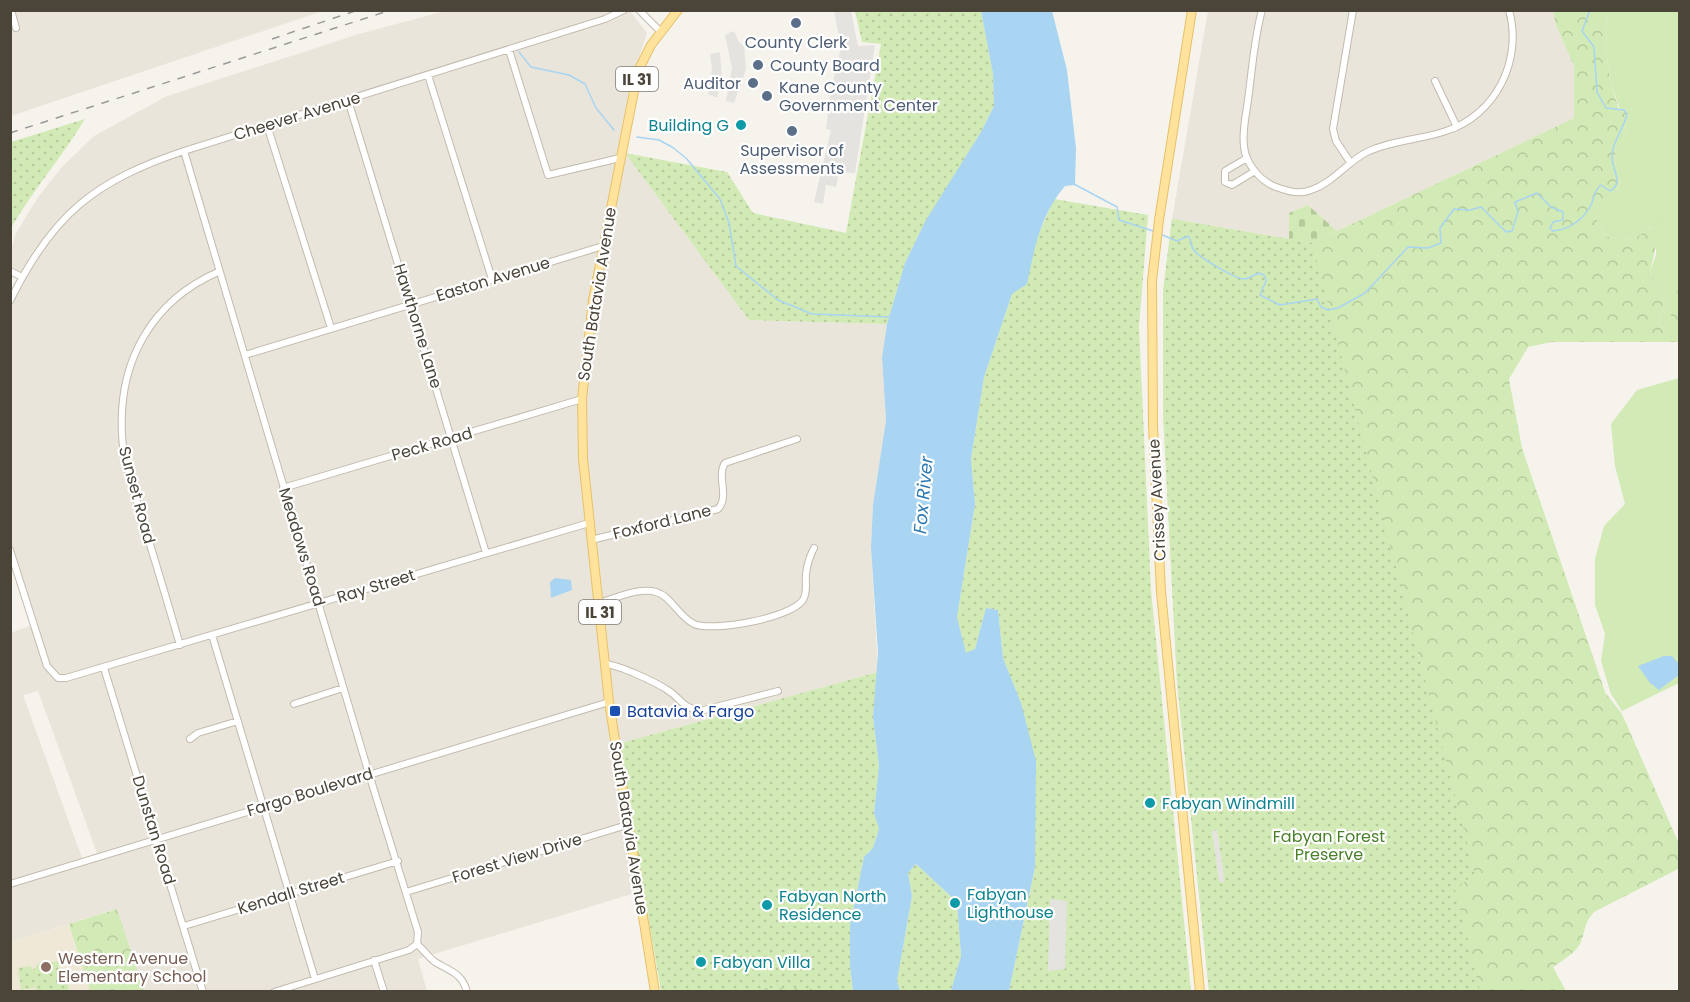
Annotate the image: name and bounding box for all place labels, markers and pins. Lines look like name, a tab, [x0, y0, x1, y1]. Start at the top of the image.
marker: County Clerk	[789, 16, 803, 30]
place label: County Clerk	[745, 31, 848, 54]
place label: County Board	[770, 54, 880, 77]
marker: County Board	[751, 58, 765, 72]
place label: Auditor	[683, 72, 741, 95]
marker: Auditor	[746, 76, 760, 90]
place label: Kane County Government Center	[779, 76, 938, 117]
marker: Kane County Government Center	[760, 89, 774, 103]
place label: Building G	[649, 114, 729, 137]
marker: Building G	[734, 118, 748, 132]
marker: Supervisor of Assessments	[785, 124, 799, 138]
place label: Supervisor of Assessments	[740, 139, 844, 180]
place label: Batavia & Fargo	[627, 700, 754, 723]
marker: Batavia & Fargo	[608, 704, 622, 718]
place label: Fabyan Windmill	[1162, 792, 1295, 815]
marker: Fabyan Windmill	[1143, 796, 1157, 810]
place label: Fabyan Lighthouse	[967, 883, 1054, 924]
place label: Fabyan North Residence	[779, 885, 887, 926]
marker: Fabyan Lighthouse	[948, 896, 962, 910]
marker: Fabyan North Residence	[760, 898, 774, 912]
place label: Western Avenue Elementary School	[58, 947, 206, 988]
place label: Fabyan Villa	[713, 951, 810, 974]
marker: Fabyan Villa	[694, 955, 708, 969]
marker: Western Avenue Elementary School	[39, 960, 53, 974]

